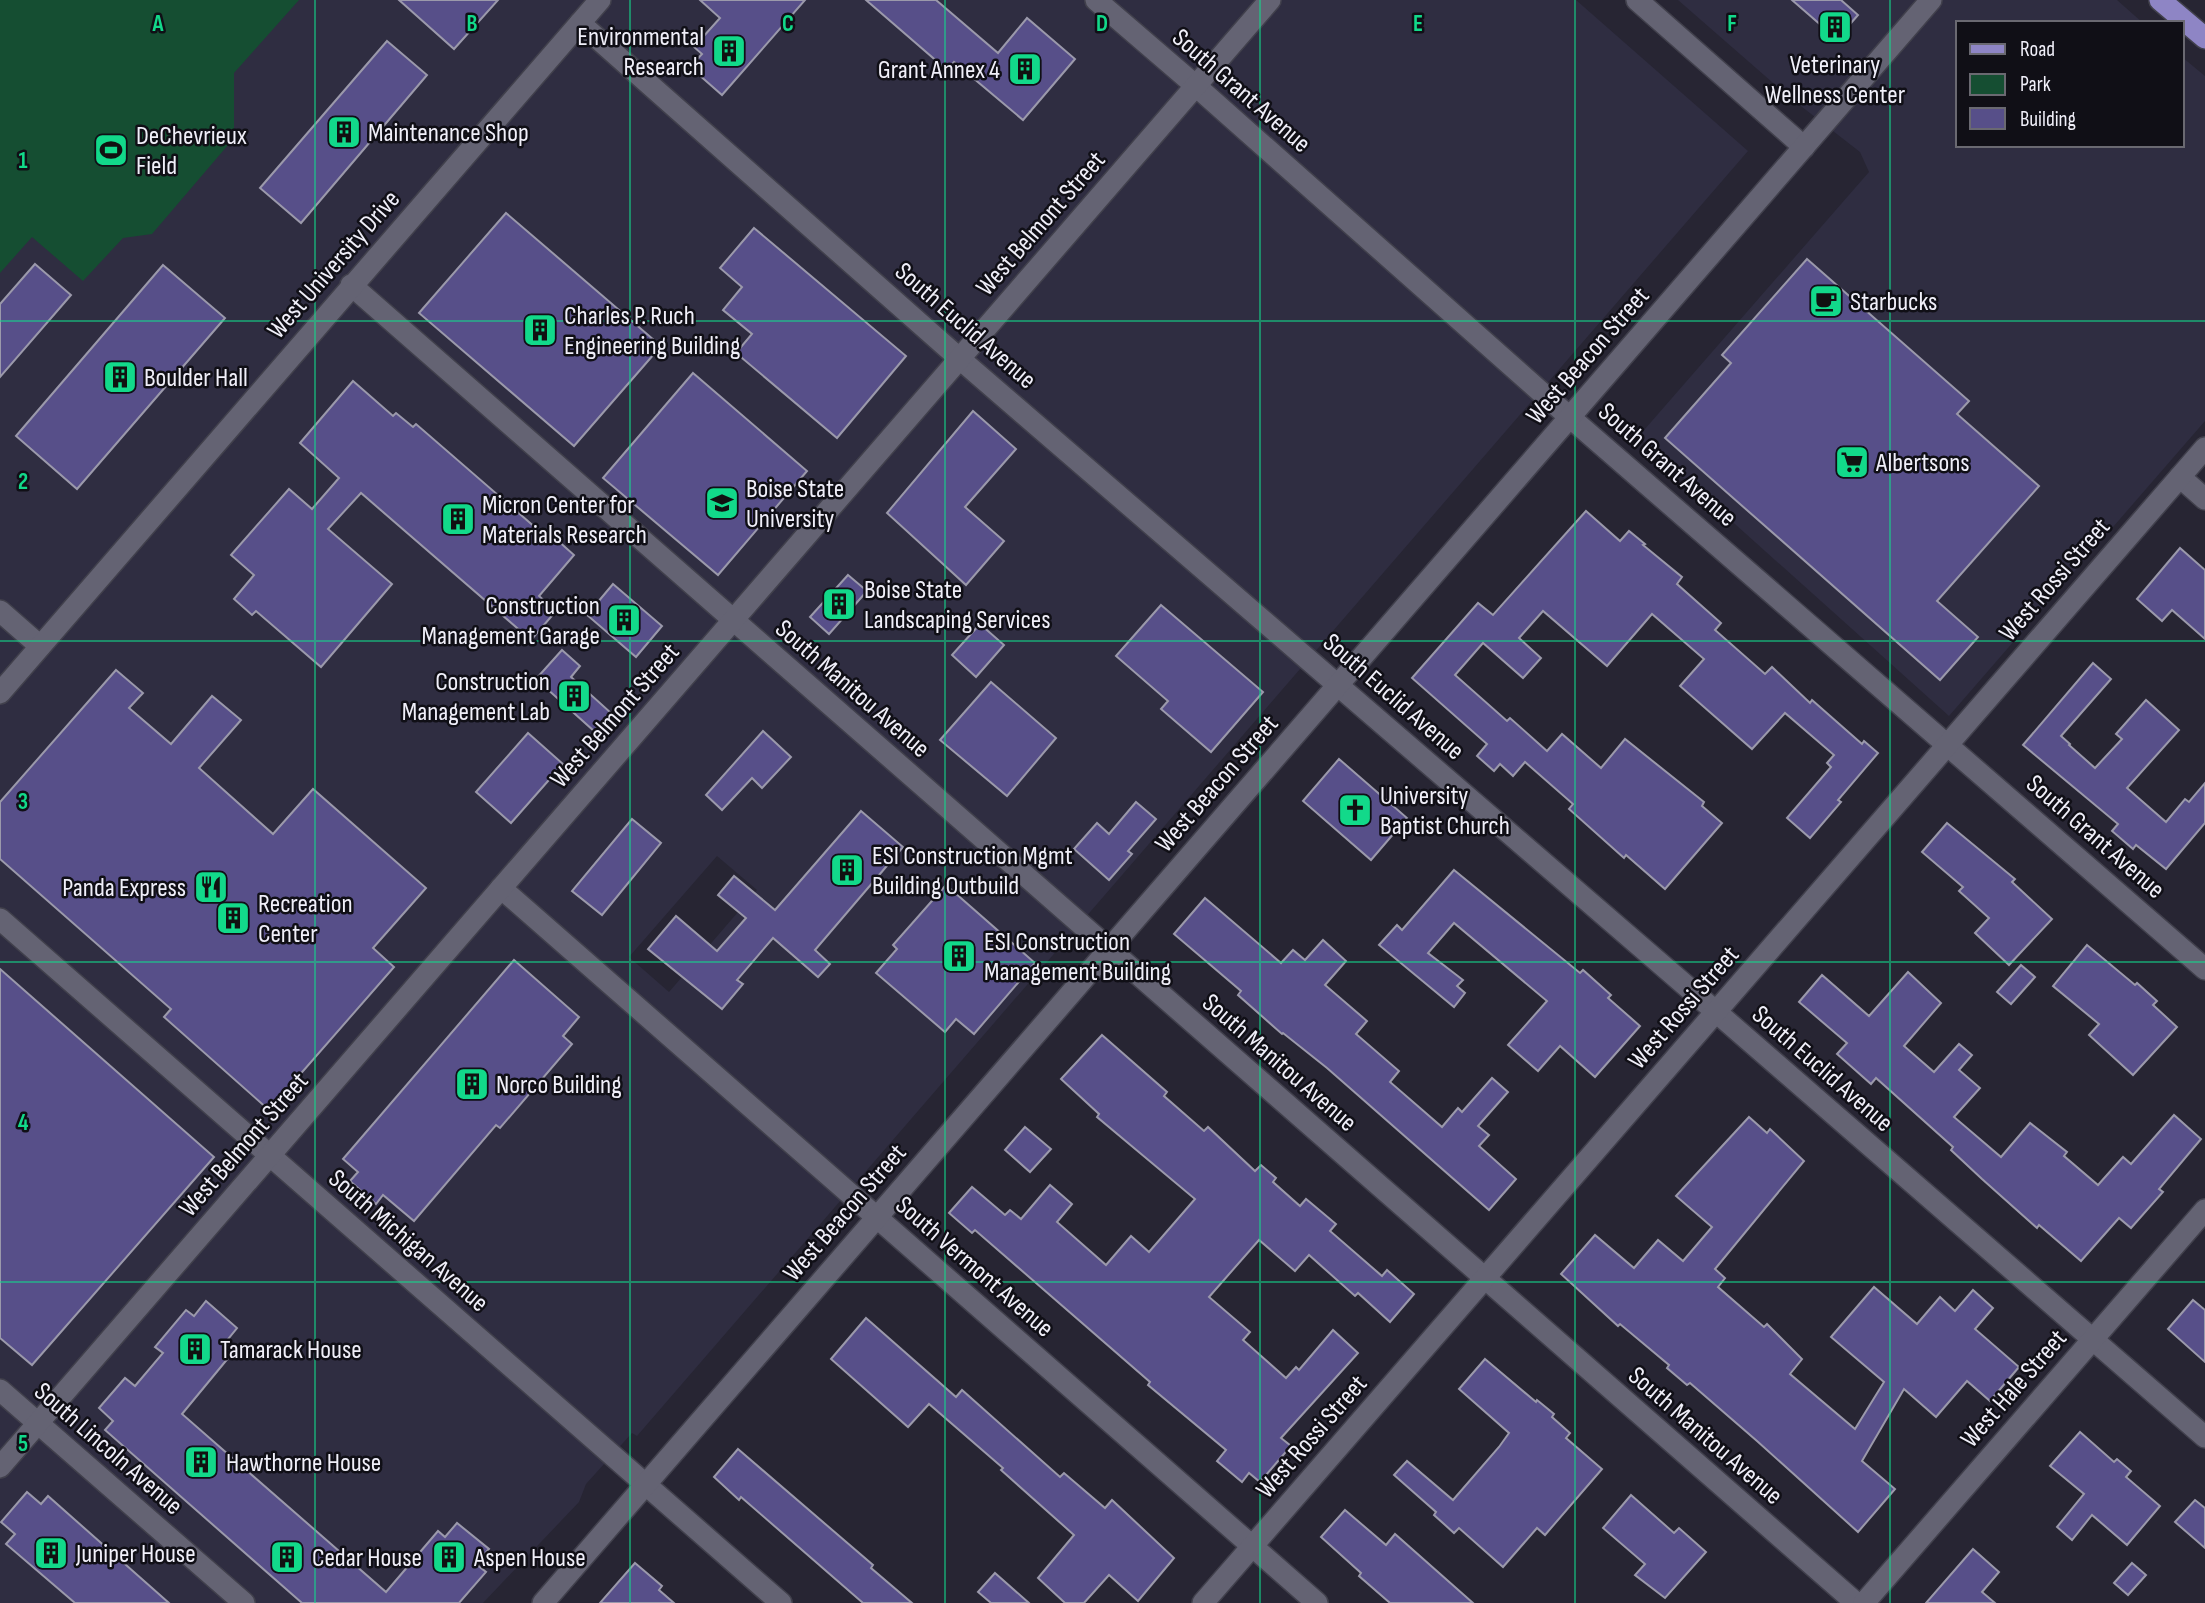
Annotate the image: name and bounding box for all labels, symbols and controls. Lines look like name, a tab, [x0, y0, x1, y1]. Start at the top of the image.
building icon: Veterinary Wellness Center	[1816, 8, 1854, 46]
text: A	[152, 10, 165, 38]
text: B	[467, 10, 478, 38]
text: C	[782, 10, 794, 38]
text: D	[1096, 10, 1108, 38]
text: E	[1413, 10, 1423, 38]
text: F	[1727, 10, 1737, 38]
legend	[1956, 21, 2184, 147]
place label: Environmental Research	[577, 22, 704, 83]
street label: South Grant Avenue	[1166, 23, 1316, 160]
building icon: Environmental Research	[710, 32, 748, 70]
text: Road	[2020, 37, 2055, 62]
building icon: Grant Annex 4	[1006, 50, 1044, 88]
place label: Veterinary Wellness Center	[1765, 50, 1906, 111]
place label: Grant Annex 4	[878, 55, 1000, 86]
text: Park	[2020, 72, 2051, 97]
text: Building	[2020, 107, 2076, 132]
building icon: Maintenance Shop	[325, 113, 363, 151]
place label: Maintenance Shop	[368, 118, 529, 149]
place label: DeChevrieux Field	[136, 121, 247, 182]
sports icon: DeChevrieux Field	[92, 131, 130, 169]
street label: West Belmont Street	[970, 146, 1112, 302]
text: 1	[18, 147, 28, 175]
street label: West University Drive	[261, 185, 407, 345]
street label: South Euclid Avenue	[888, 256, 1042, 396]
street label: West Beacon Street	[1520, 281, 1656, 431]
cafe icon: Starbucks	[1807, 282, 1845, 320]
place label: Starbucks	[1850, 287, 1937, 318]
place label: Charles P. Ruch Engineering Building	[564, 301, 740, 362]
building icon: Charles P. Ruch Engineering Building	[521, 311, 559, 349]
building icon: Boulder Hall	[101, 358, 139, 396]
place label: Boulder Hall	[144, 363, 248, 394]
street label: South Grant Avenue	[1592, 397, 1742, 534]
supermarket icon: Albertsons	[1833, 443, 1871, 481]
place label: Albertsons	[1875, 448, 1970, 479]
text: 2	[18, 468, 28, 496]
place label: Boise State University	[746, 474, 844, 535]
school or university icon: Boise State University	[703, 484, 741, 522]
place label: Micron Center for Materials Research	[482, 490, 647, 551]
building icon: Micron Center for Materials Research	[439, 500, 477, 538]
street label: West Rossi Street	[1993, 512, 2117, 648]
place label: Boise State Landscaping Services	[864, 575, 1050, 636]
building icon: Boise State Landscaping Services	[820, 585, 858, 623]
place label: Construction Management Garage	[422, 591, 600, 652]
building icon: Construction Management Garage	[605, 601, 643, 639]
street label: South Manitou Avenue	[768, 614, 936, 765]
street label: South Euclid Avenue	[1316, 627, 1470, 767]
street label: West Belmont Street	[544, 638, 686, 794]
place label: Construction Management Lab	[402, 667, 550, 728]
building icon: Construction Management Lab	[555, 677, 593, 715]
street label: West Beacon Street	[1149, 709, 1285, 859]
street label: South Grant Avenue	[2020, 769, 2170, 906]
place label: University Baptist Church	[1380, 781, 1510, 842]
text: 3	[18, 788, 28, 816]
church icon: University Baptist Church	[1336, 791, 1374, 829]
place label: ESI Construction Mgmt Building Outbuild	[872, 841, 1073, 902]
building icon: ESI Construction Mgmt Building Outbuild	[828, 851, 866, 889]
restaurant icon: Panda Express	[192, 868, 230, 906]
place label: Panda Express	[62, 873, 186, 904]
place label: Recreation Center	[258, 889, 353, 950]
building icon: Recreation Center	[214, 899, 252, 937]
place label: ESI Construction Management Building	[984, 927, 1171, 988]
building icon: ESI Construction Management Building	[940, 937, 978, 975]
street label: West Rossi Street	[1622, 940, 1746, 1076]
street label: South Manitou Avenue	[1195, 988, 1363, 1139]
street label: South Euclid Avenue	[1745, 999, 1899, 1139]
building icon: Norco Building	[453, 1065, 491, 1103]
street label: West Belmont Street	[173, 1067, 315, 1223]
place label: Norco Building	[496, 1070, 622, 1101]
text: 4	[18, 1109, 29, 1137]
street label: West Beacon Street	[777, 1138, 913, 1288]
street label: South Michigan Avenue	[322, 1163, 494, 1319]
street label: South Vermont Avenue	[889, 1190, 1059, 1344]
street label: West Hale Street	[1955, 1324, 2074, 1454]
building icon: Tamarack House	[176, 1330, 214, 1368]
place label: Tamarack House	[220, 1335, 362, 1366]
street label: South Manitou Avenue	[1621, 1361, 1789, 1512]
street label: West Rossi Street	[1250, 1369, 1374, 1505]
street label: South Lincoln Avenue	[28, 1376, 188, 1522]
text: 5	[18, 1430, 28, 1458]
building icon: Hawthorne House	[182, 1443, 220, 1481]
place label: Hawthorne House	[226, 1448, 381, 1479]
building icon: Juniper House	[32, 1534, 70, 1572]
building icon: Cedar House	[268, 1538, 306, 1576]
building icon: Aspen House	[430, 1538, 468, 1576]
place label: Juniper House	[75, 1539, 196, 1570]
place label: Cedar House	[312, 1543, 422, 1574]
place label: Aspen House	[473, 1543, 586, 1574]

